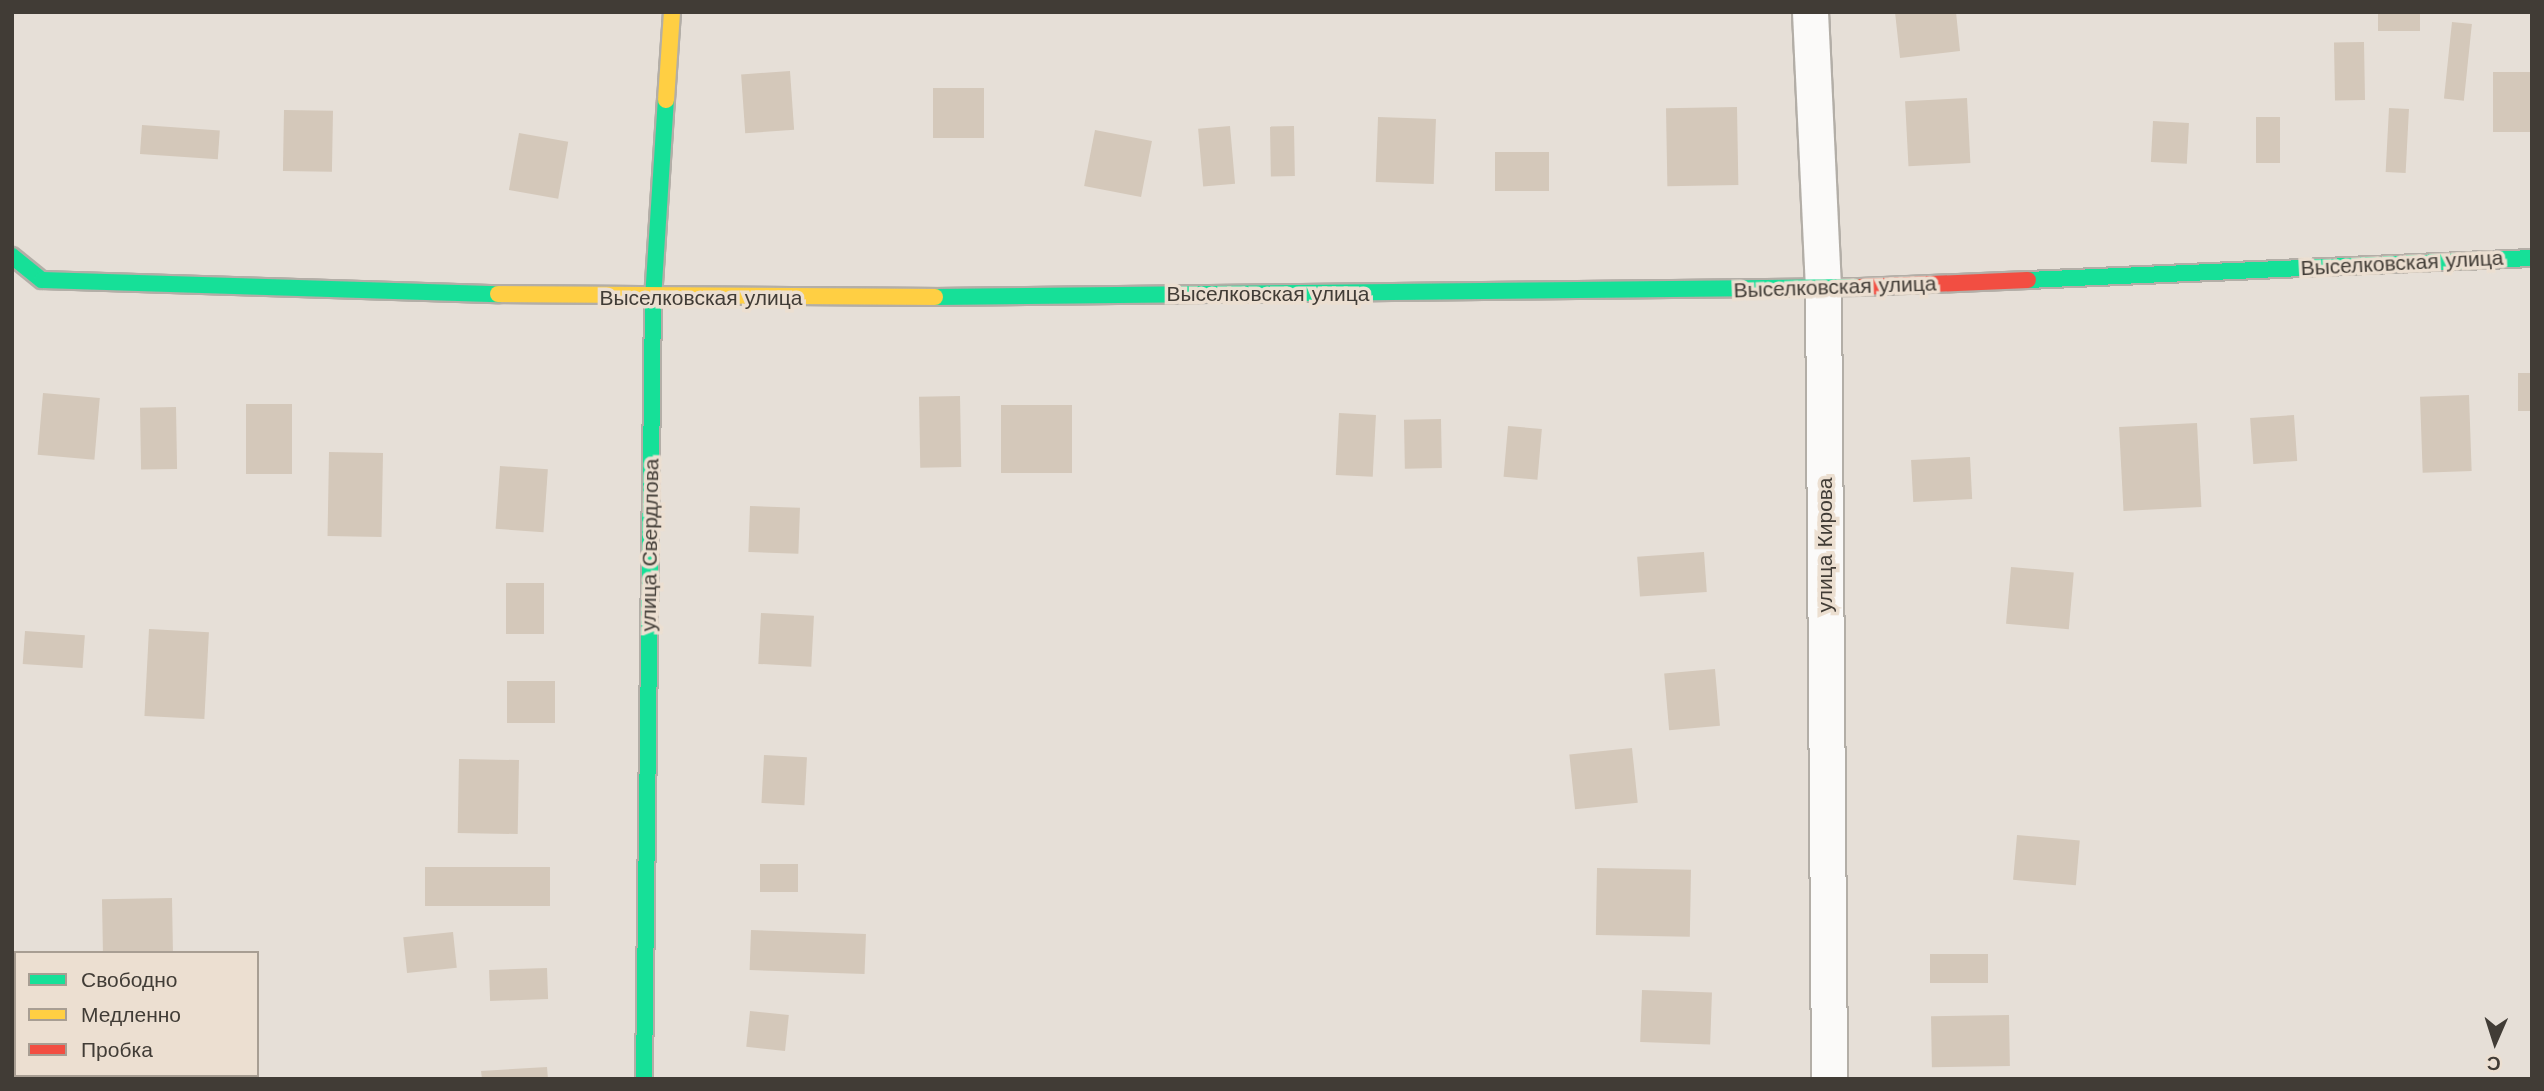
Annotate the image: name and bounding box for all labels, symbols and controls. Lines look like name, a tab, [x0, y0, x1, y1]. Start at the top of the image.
street label: Выселковская улица	[2300, 245, 2504, 281]
street label: Выселковская улица	[1733, 271, 1937, 303]
street label: Выселковская улица	[1167, 281, 1369, 307]
street label: Выселковская улица	[600, 285, 802, 311]
street label: улица Свердлова	[636, 458, 664, 632]
street label: улица Кирова	[1812, 478, 1838, 612]
legend	[14, 951, 259, 1077]
text: Свободно	[81, 967, 178, 992]
text: Медленно	[81, 1002, 181, 1027]
north arrow	[2460, 1007, 2530, 1077]
text: Пробка	[81, 1037, 153, 1062]
text: С	[2486, 1052, 2501, 1075]

